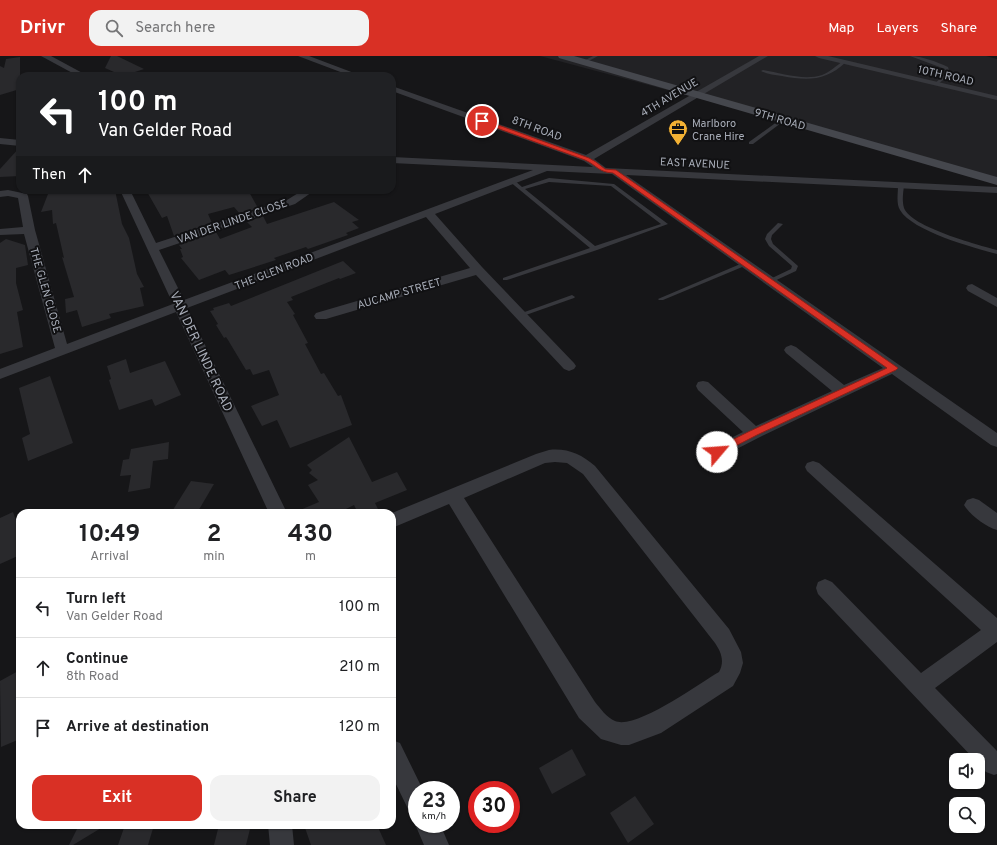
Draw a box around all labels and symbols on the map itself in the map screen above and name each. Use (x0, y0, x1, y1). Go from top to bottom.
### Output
street label: 10TH ROAD (916, 63, 975, 89)
street label: 4TH AVENUE (638, 75, 701, 121)
pin (465, 104, 499, 138)
street label: 9TH ROAD (753, 106, 807, 134)
street label: 8TH ROAD (510, 113, 564, 145)
place label: Marlboro Crane Hire (692, 117, 744, 144)
office icon: Marlboro Crane Hire (667, 118, 689, 146)
street label: EAST AVENUE (659, 155, 730, 173)
street label: VAN DER LINDE CLOSE (175, 197, 289, 247)
street label: THE GLEN CLOSE (26, 246, 64, 335)
street label: THE GLEN ROAD (233, 250, 316, 293)
street label: AUCAMP STREET (356, 275, 443, 313)
street label: VAN DER LINDE ROAD (165, 289, 235, 415)
position arrow (696, 431, 738, 473)
speed limit sign: 30 (468, 781, 520, 833)

